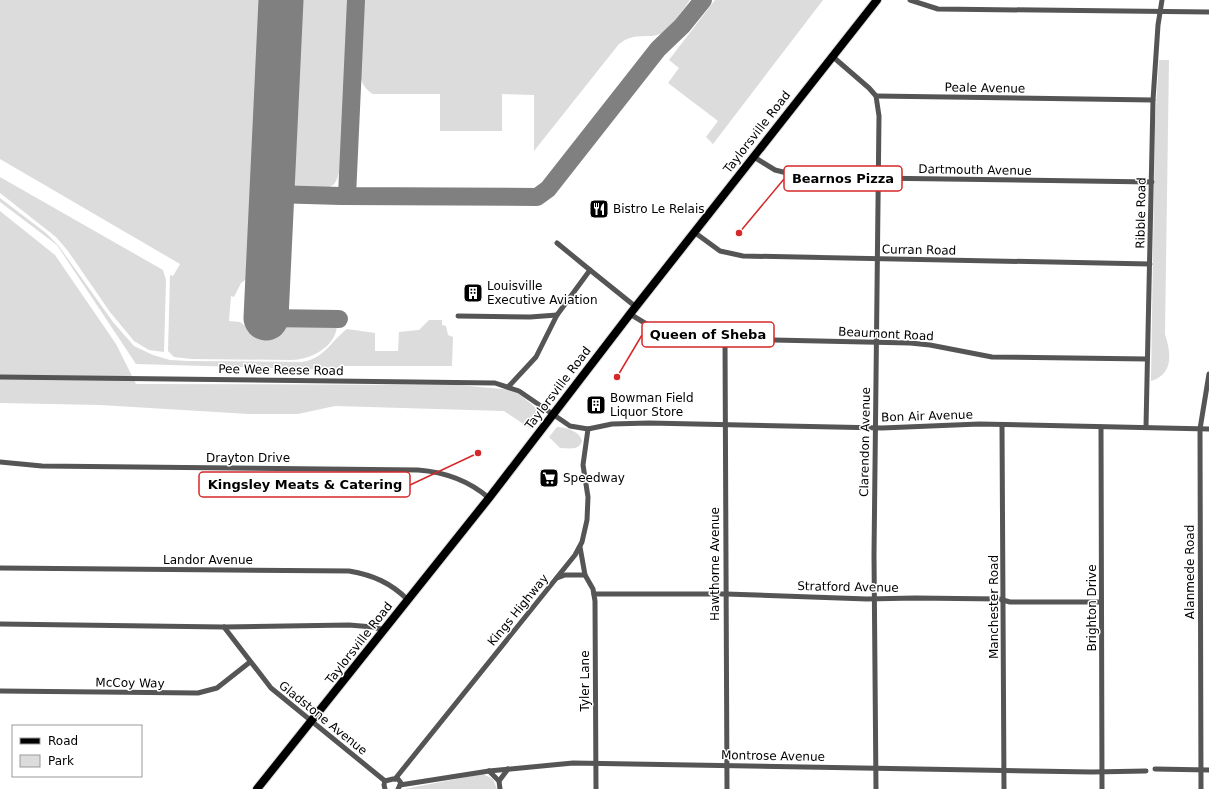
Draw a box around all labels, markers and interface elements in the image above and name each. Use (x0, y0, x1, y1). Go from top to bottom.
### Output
street label: Peale Avenue (945, 80, 1025, 96)
street label: Taylorsville Road (720, 88, 793, 177)
street label: Dartmouth Avenue (918, 162, 1032, 178)
callout: Bearnos Pizza (784, 166, 902, 191)
text: Bearnos Pizza (792, 171, 894, 186)
street label: Ribble Road (1133, 177, 1149, 249)
restaurant icon: Bistro Le Relais (588, 198, 610, 220)
place label: Bistro Le Relais (613, 202, 704, 216)
street label: Curran Road (882, 242, 956, 258)
place label: Louisville Executive Aviation (487, 279, 598, 307)
building icon: Louisville Executive Aviation (462, 282, 484, 304)
callout: Queen of Sheba (642, 322, 774, 347)
street label: Beaumont Road (838, 325, 934, 343)
text: Queen of Sheba (650, 327, 766, 342)
street label: Taylorsville Road (522, 344, 594, 433)
street label: Pee Wee Reese Road (218, 362, 344, 378)
street label: Clarendon Avenue (857, 387, 873, 497)
place label: Bowman Field Liquor Store (610, 391, 694, 419)
building icon: Bowman Field Liquor Store (585, 394, 607, 416)
street label: Bon Air Avenue (881, 407, 973, 425)
street label: Drayton Drive (206, 451, 290, 465)
supermarket icon: Speedway (538, 467, 560, 489)
place label: Speedway (563, 471, 625, 485)
callout: Kingsley Meats & Catering (199, 472, 410, 497)
text: Kingsley Meats & Catering (208, 477, 402, 492)
street label: Hawthorne Avenue (708, 507, 722, 621)
street label: Alanmede Road (1183, 525, 1197, 619)
street label: Landor Avenue (163, 553, 253, 567)
street label: Manchester Road (987, 555, 1001, 659)
street label: Brighton Drive (1085, 564, 1099, 652)
street label: Kings Highway (485, 571, 551, 649)
street label: Stratford Avenue (797, 579, 899, 595)
street label: Taylorsville Road (322, 599, 395, 688)
street label: Tyler Lane (578, 650, 592, 713)
street label: McCoy Way (95, 675, 165, 691)
street label: Gladstone Avenue (276, 678, 370, 758)
legend (12, 725, 142, 777)
text: Road (48, 734, 78, 748)
street label: Montrose Avenue (721, 748, 825, 764)
text: Park (48, 754, 74, 768)

